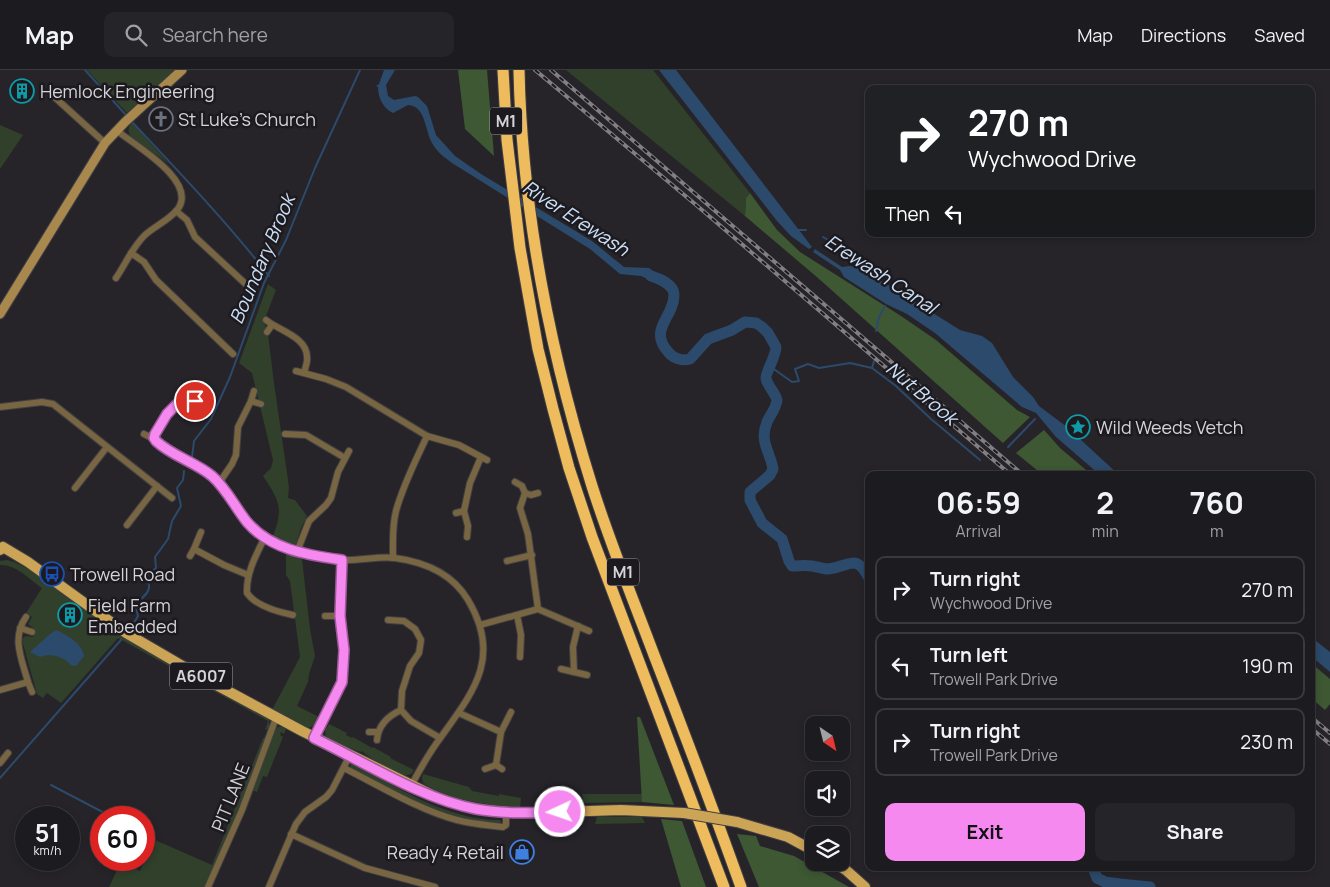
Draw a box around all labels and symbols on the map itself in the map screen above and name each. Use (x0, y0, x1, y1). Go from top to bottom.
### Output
building icon: Hemlock Engineering (9, 78, 35, 104)
place label: Hemlock Engineering (40, 79, 215, 103)
church icon: St Luke's Church (148, 106, 174, 132)
place label: St Luke's Church (178, 107, 316, 131)
road number: M1 (490, 107, 522, 134)
water label: River Erewash (518, 174, 635, 262)
water label: Boundary Brook (223, 188, 302, 328)
water label: Erewash Canal (820, 228, 944, 321)
water label: Nut Brook (881, 355, 965, 432)
pin (174, 380, 216, 422)
place icon: Wild Weeds Vetch (1065, 414, 1091, 440)
place label: Wild Weeds Vetch (1096, 415, 1243, 439)
road number: M1 (607, 558, 639, 586)
bus stop icon: Trowell Road (39, 561, 65, 587)
place label: Trowell Road (70, 562, 175, 586)
place label: Field Farm Embedded (88, 593, 177, 638)
building icon: Field Farm Embedded (57, 602, 83, 628)
road number: A6007 (170, 662, 232, 690)
north arrow (805, 716, 850, 761)
street label: PIT LANE (205, 759, 255, 835)
position arrow (533, 785, 585, 837)
speed limit sign: 60 (90, 806, 155, 871)
shop icon: Ready 4 Retail (509, 839, 535, 865)
place label: Ready 4 Retail (387, 840, 504, 864)

